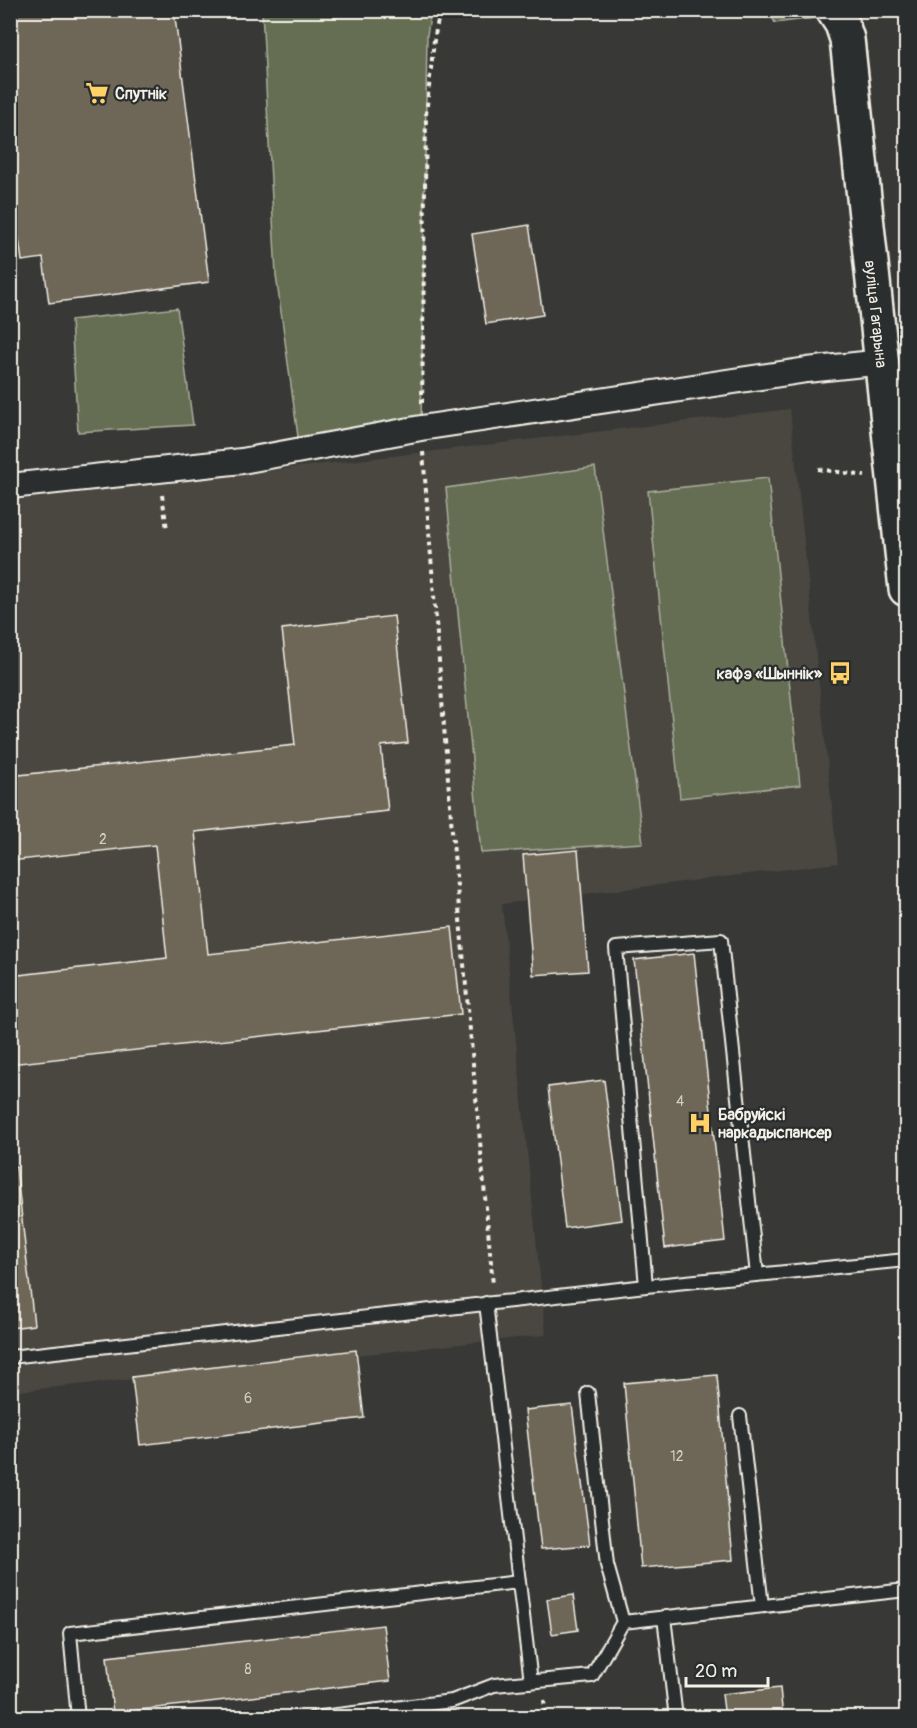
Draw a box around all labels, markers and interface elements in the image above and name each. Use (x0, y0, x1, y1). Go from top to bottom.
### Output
supermarket icon: Спутнік (84, 80, 110, 106)
place label: Спутнік (115, 84, 167, 104)
street label: вуліца Гагарына (860, 259, 891, 369)
bus stop icon: кафэ «Шыннік» (827, 660, 853, 686)
place label: кафэ «Шыннік» (716, 664, 823, 684)
house number: 2 (99, 831, 107, 848)
house number: 4 (676, 1093, 684, 1110)
place label: Бабруйскі наркадыспансер (718, 1105, 832, 1143)
hospital icon: Бабруйскі наркадыспансер (687, 1110, 713, 1136)
house number: 6 (244, 1390, 252, 1407)
house number: 12 (670, 1448, 684, 1465)
scale bar (686, 1650, 768, 1688)
text: 20 m (695, 1660, 737, 1683)
house number: 8 (244, 1661, 252, 1678)

